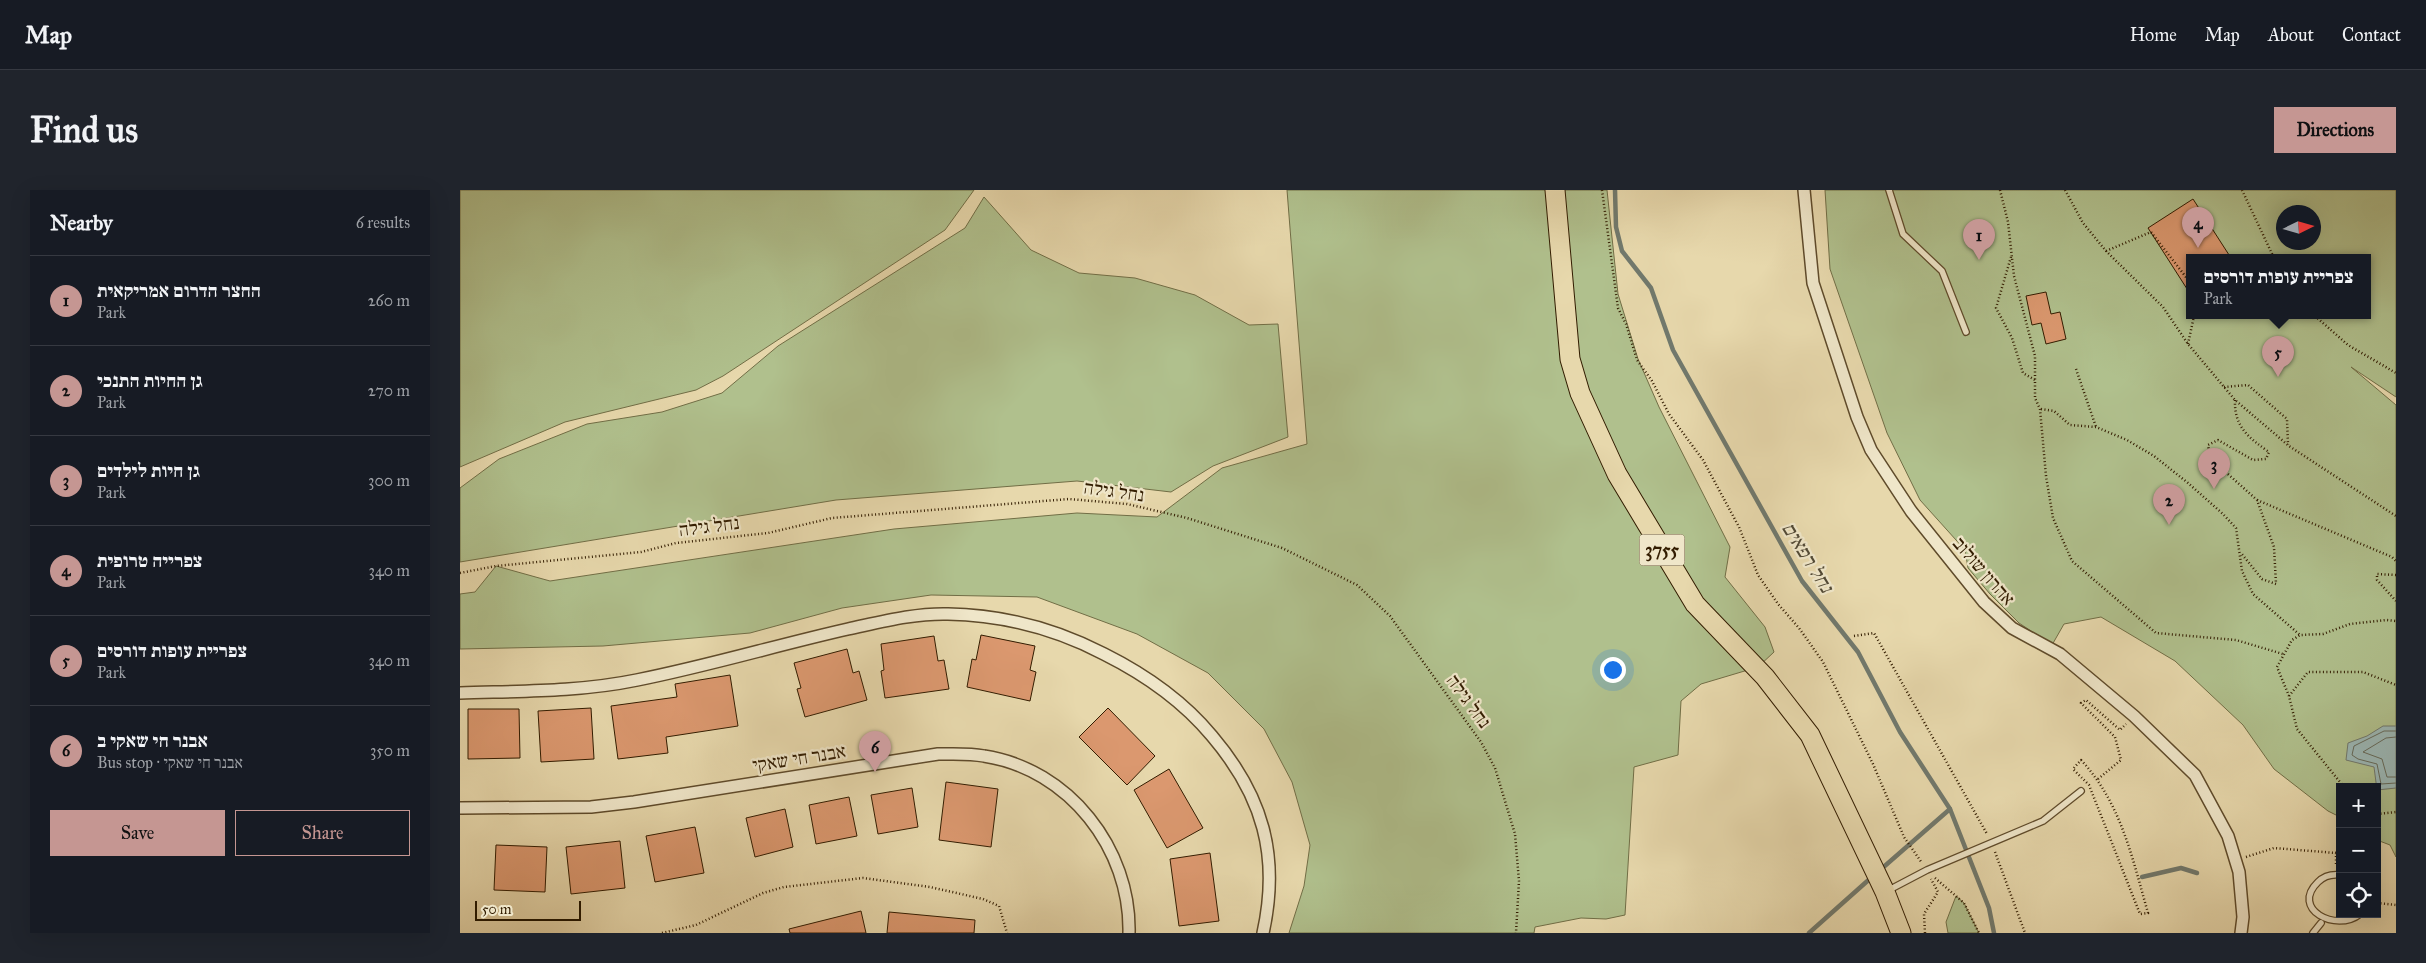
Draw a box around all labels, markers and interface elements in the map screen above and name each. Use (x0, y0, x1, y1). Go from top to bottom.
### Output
text: Map (25, 20, 72, 50)
text: Home (2130, 24, 2177, 46)
text: Map (2205, 24, 2240, 46)
text: About (2268, 24, 2314, 46)
text: Contact (2342, 24, 2401, 46)
button: Directions (2274, 107, 2396, 153)
text: Find us (30, 109, 138, 152)
north arrow (2276, 205, 2321, 250)
pin: 4 (2182, 207, 2214, 248)
text: Nearby (50, 210, 113, 236)
text: 6 results (356, 213, 410, 232)
pin: 1 (1963, 219, 1995, 260)
popup (2186, 254, 2371, 319)
text: צפריית עופות דורסים (2204, 265, 2353, 288)
text: החצר הדרום אמריקאית (97, 279, 261, 302)
text: Park (2204, 289, 2232, 308)
text: 1 (63, 291, 69, 310)
text: 260 m (368, 291, 410, 310)
text: Park (97, 303, 126, 322)
pin: 5 (2262, 336, 2294, 377)
text: גן החיות התנכי (97, 369, 203, 392)
text: 2 (62, 381, 70, 400)
text: 270 m (368, 381, 410, 400)
text: Park (97, 393, 126, 412)
pin: 3 (2198, 448, 2230, 489)
text: גן חיות לילדים (97, 459, 200, 482)
text: 3 (63, 471, 69, 490)
text: 300 m (368, 471, 410, 490)
street label: נחל גילה (1082, 475, 1146, 507)
text: Park (97, 483, 126, 502)
pin: 2 (2153, 484, 2185, 525)
street label: נחל גילה (677, 511, 741, 541)
water label: נחל רפאים (1777, 518, 1840, 598)
street label: אהרון שולוב (1948, 532, 2020, 610)
road number: 3755 (1640, 534, 1684, 566)
text: צפרייה טרופית (97, 549, 202, 572)
text: 4 (62, 561, 70, 580)
text: 340 m (368, 561, 410, 580)
text: Park (97, 573, 126, 592)
text: צפריית עופות דורסים (97, 639, 247, 662)
text: 5 (62, 651, 70, 670)
text: 340 m (368, 651, 410, 670)
your location (1600, 657, 1626, 683)
text: Park (97, 663, 126, 682)
street label: נחל גילה (1442, 670, 1496, 732)
text: אבנר חי שאקי ב (97, 729, 208, 752)
pin: 6 (859, 731, 891, 772)
street label: אבנר חי שאקי (751, 739, 847, 777)
text: 6 (62, 741, 70, 760)
text: 350 m (370, 741, 410, 760)
text: Bus stop · אבנר חי שאקי (97, 753, 243, 772)
map controls (2336, 783, 2381, 918)
button: + (2336, 783, 2381, 828)
button: Save (50, 810, 225, 856)
button: Share (235, 810, 410, 856)
button: − (2336, 828, 2381, 873)
button: locate (2336, 873, 2381, 918)
scale bar (475, 898, 581, 921)
text: 50 m (482, 901, 511, 918)

